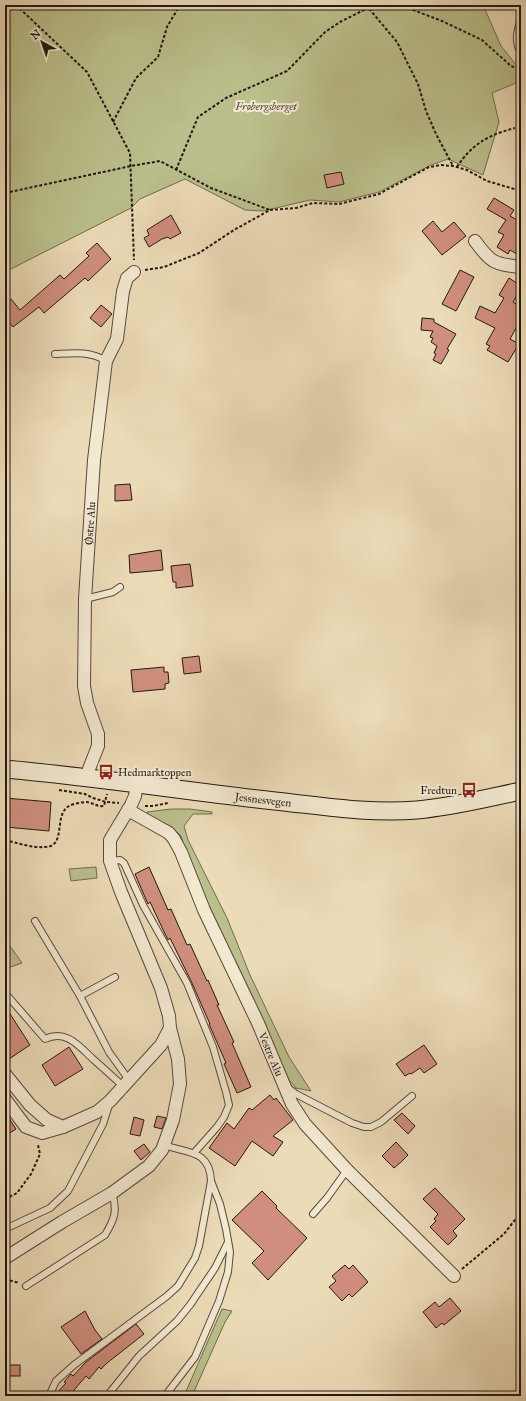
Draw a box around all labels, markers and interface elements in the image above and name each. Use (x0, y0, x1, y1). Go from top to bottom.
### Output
north arrow (22, 22, 62, 62)
text: N (28, 26, 44, 43)
park label: Frøbergsberget (234, 100, 297, 113)
street label: Østre Alu (82, 501, 98, 545)
bus stop icon: Hedmarktoppen (97, 763, 115, 781)
place label: Hedmarktoppen (118, 766, 192, 779)
bus stop icon: Fredtun (460, 781, 478, 799)
place label: Fredtun (420, 784, 457, 797)
street label: Jessnesvegen (233, 790, 292, 809)
street label: Vestre Alu (256, 1029, 286, 1078)

